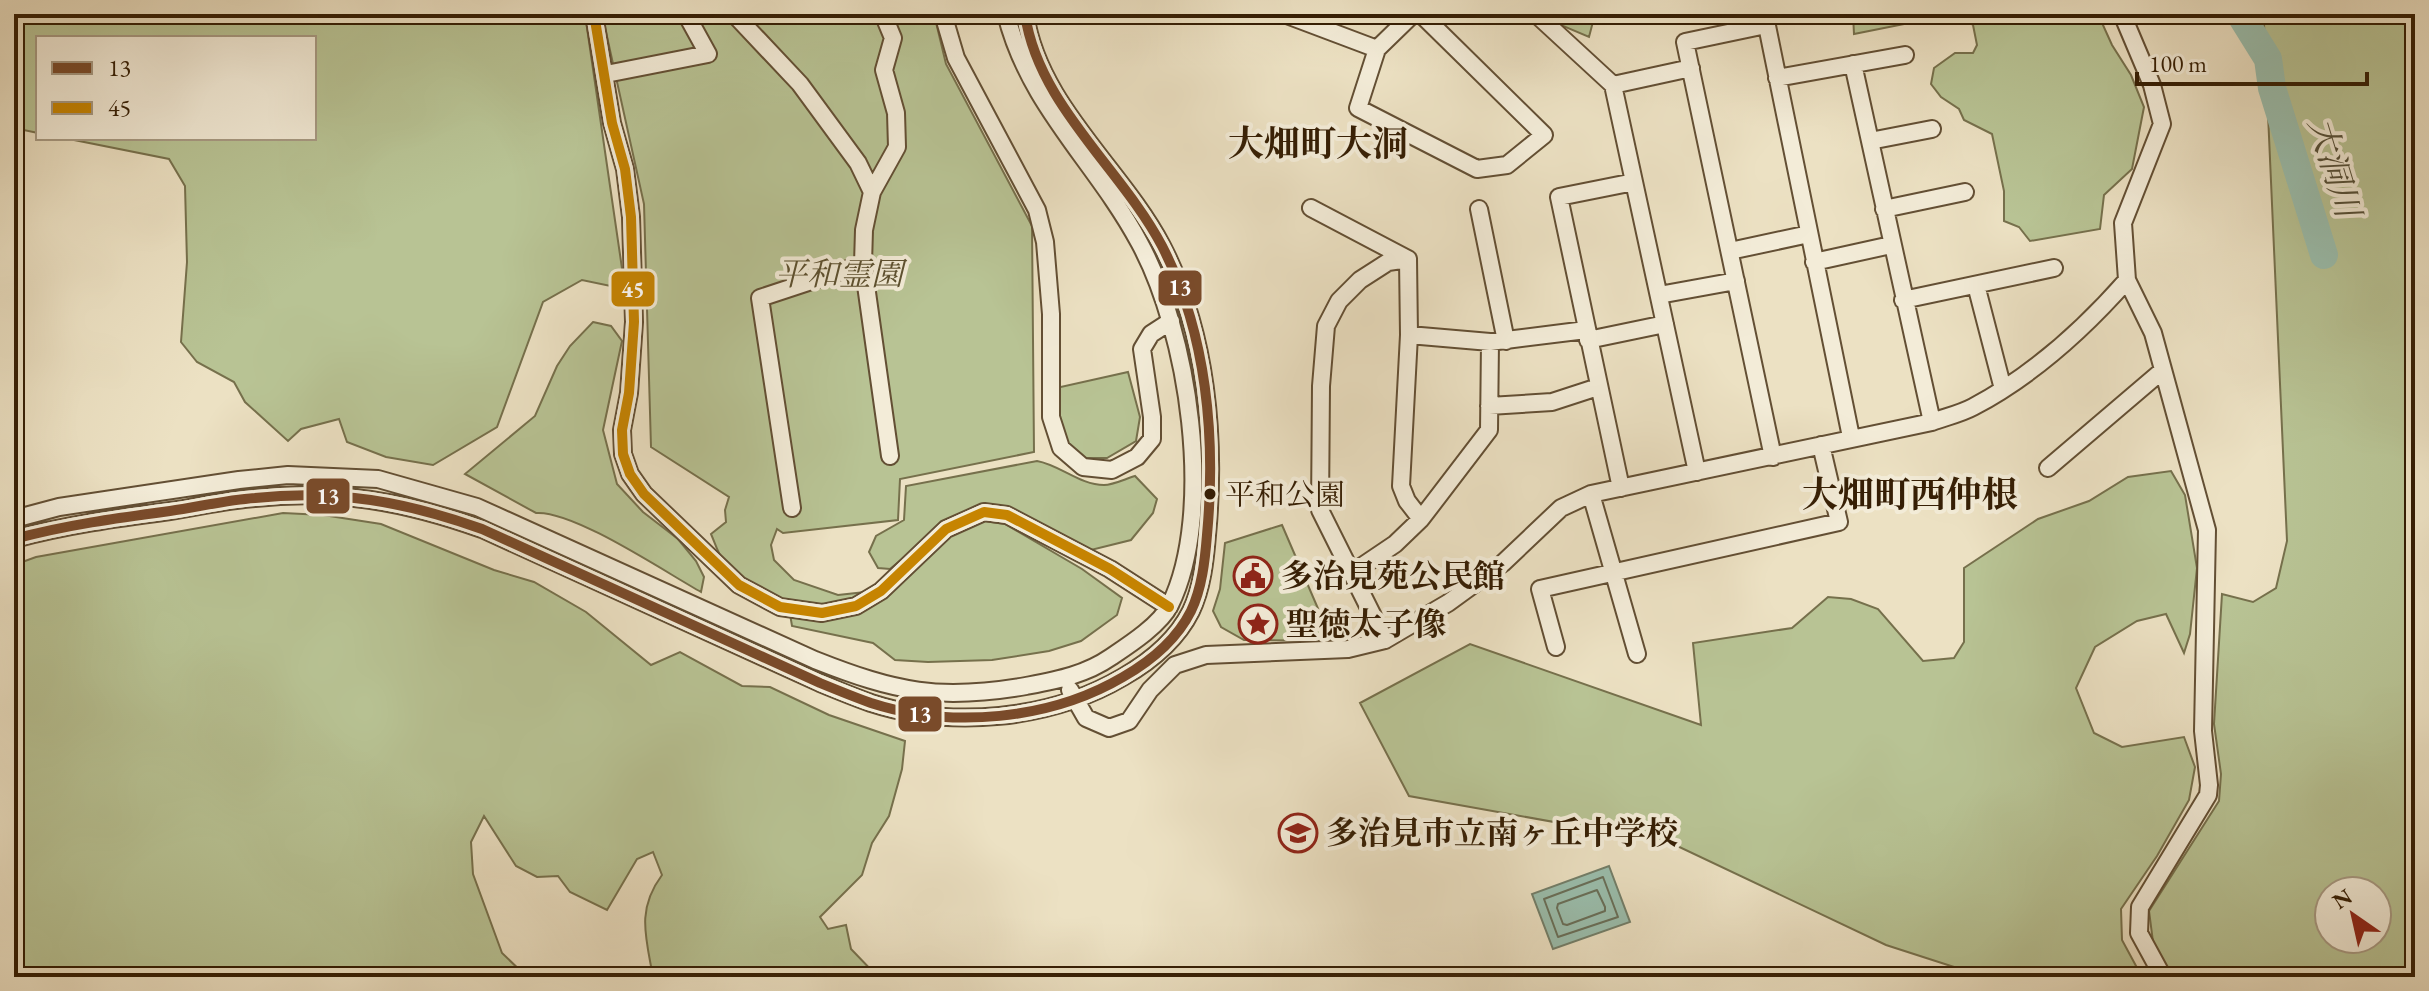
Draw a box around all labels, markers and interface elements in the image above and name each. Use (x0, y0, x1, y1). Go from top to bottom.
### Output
legend (36, 36, 316, 140)
scale bar (2137, 36, 2367, 86)
text: 100 m (2149, 48, 2207, 79)
text: 13 (108, 52, 131, 83)
text: 45 (108, 92, 131, 123)
water label: 大洞川 (2299, 112, 2372, 226)
district label: 大畑町大洞 (1228, 120, 1408, 167)
park label: 平和霊園 (775, 253, 908, 295)
line badge: 13 (1157, 269, 1203, 307)
line badge: 45 (610, 270, 656, 308)
text: 13 (1168, 273, 1192, 302)
text: 45 (621, 275, 645, 304)
district label: 大畑町西仲根 (1802, 471, 2018, 518)
place label: 平和公園 (1225, 475, 1345, 514)
line badge: 13 (305, 477, 351, 515)
text: 13 (316, 482, 340, 511)
marker: 平和公園 (1202, 486, 1218, 502)
public building icon: 多治見苑公民館 (1232, 555, 1274, 597)
place label: 多治見苑公民館 (1281, 555, 1505, 597)
place icon: 聖徳太子像 (1237, 603, 1279, 645)
place label: 聖徳太子像 (1286, 603, 1446, 645)
line badge: 13 (897, 695, 943, 733)
text: 13 (908, 700, 932, 729)
school or university icon: 多治見市立南ヶ丘中学校 (1277, 812, 1319, 854)
place label: 多治見市立南ヶ丘中学校 (1326, 812, 1678, 854)
north arrow (2313, 875, 2393, 955)
text: N (2327, 882, 2358, 916)

